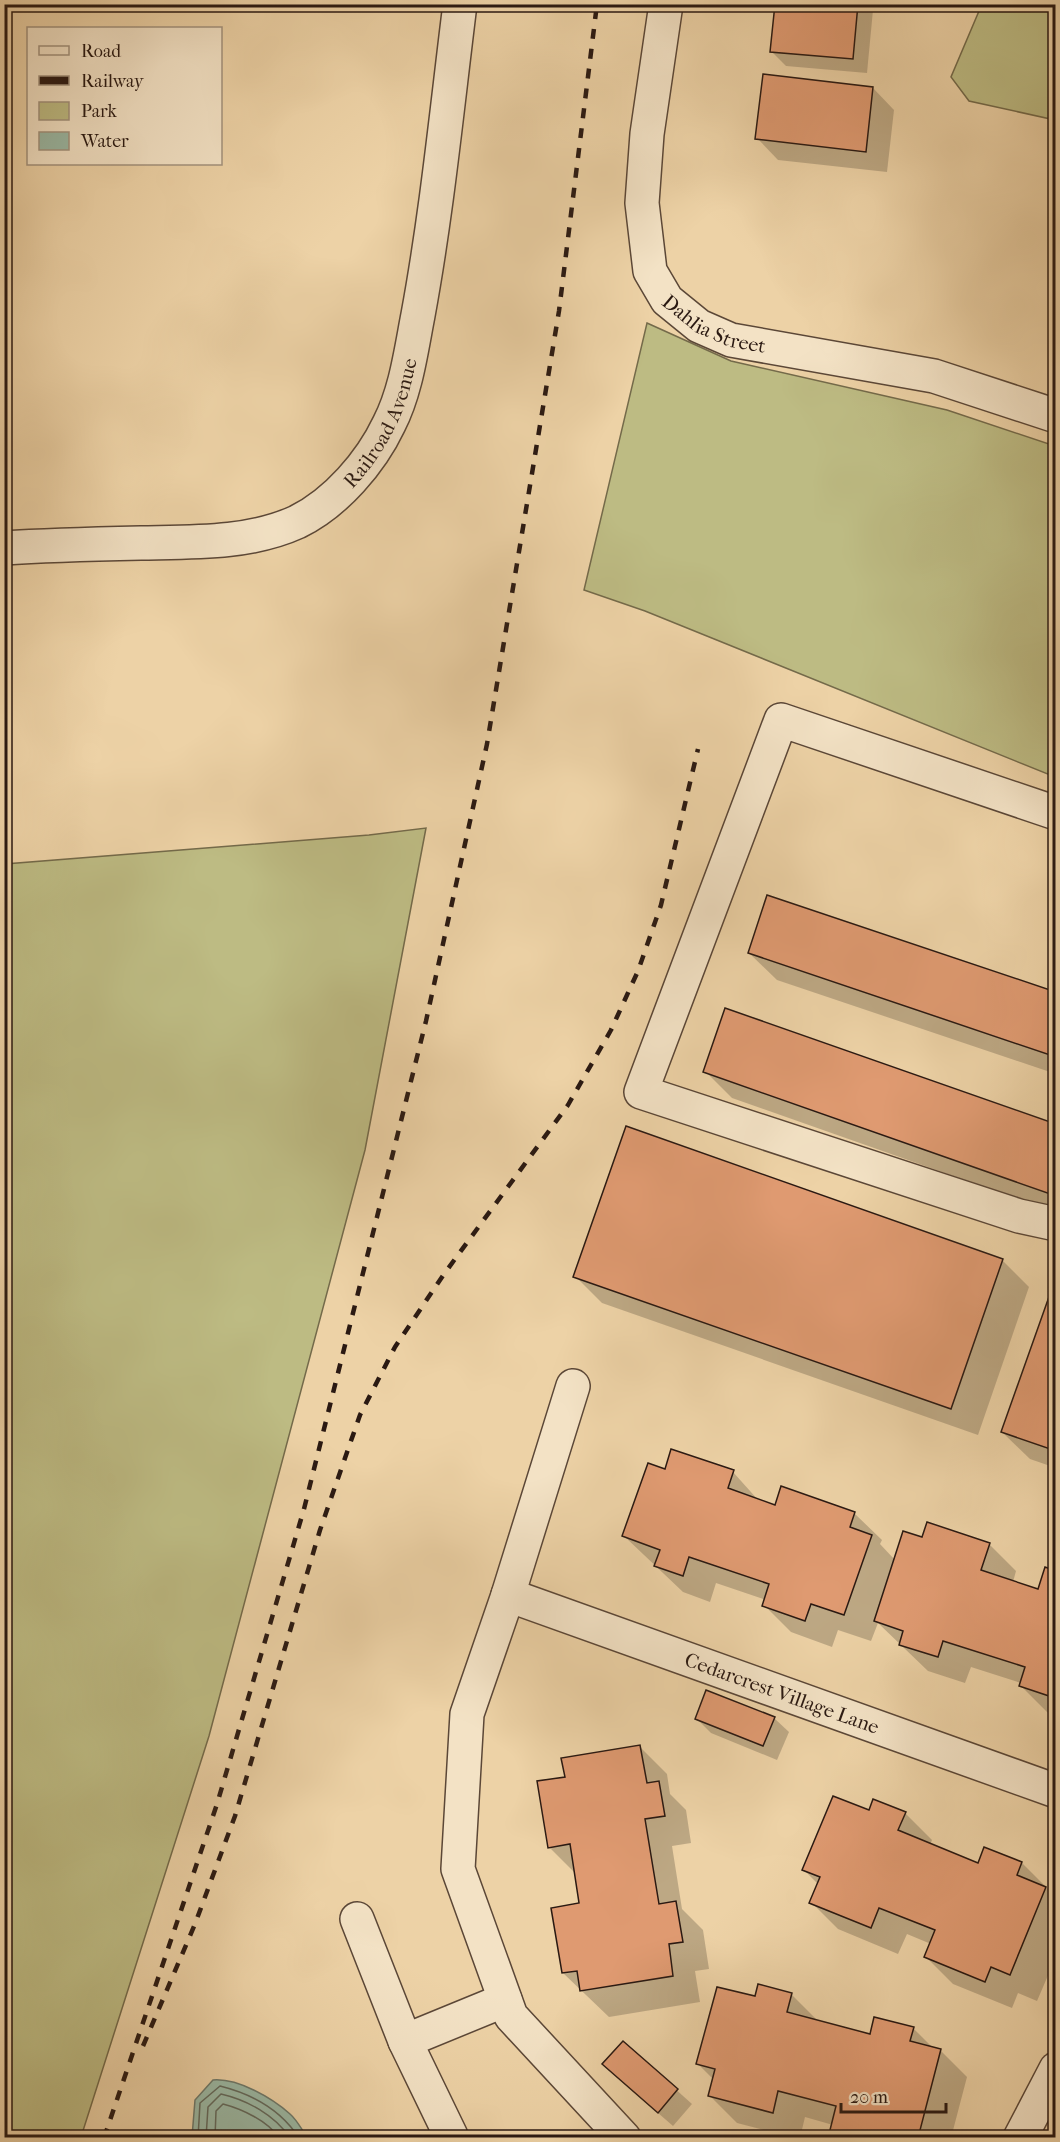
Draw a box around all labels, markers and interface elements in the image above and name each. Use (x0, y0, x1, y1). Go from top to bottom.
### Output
legend (27, 27, 222, 165)
text: Road (81, 41, 121, 62)
text: Railway (81, 71, 145, 92)
text: Park (81, 101, 118, 122)
text: Water (80, 131, 129, 152)
street label: Dahlia Street (658, 290, 767, 357)
street label: Railroad Avenue (338, 356, 421, 492)
street label: Cedarcrest Village Lane (682, 1648, 882, 1738)
scale bar (841, 2076, 946, 2114)
text: 20 m (850, 2087, 888, 2108)

